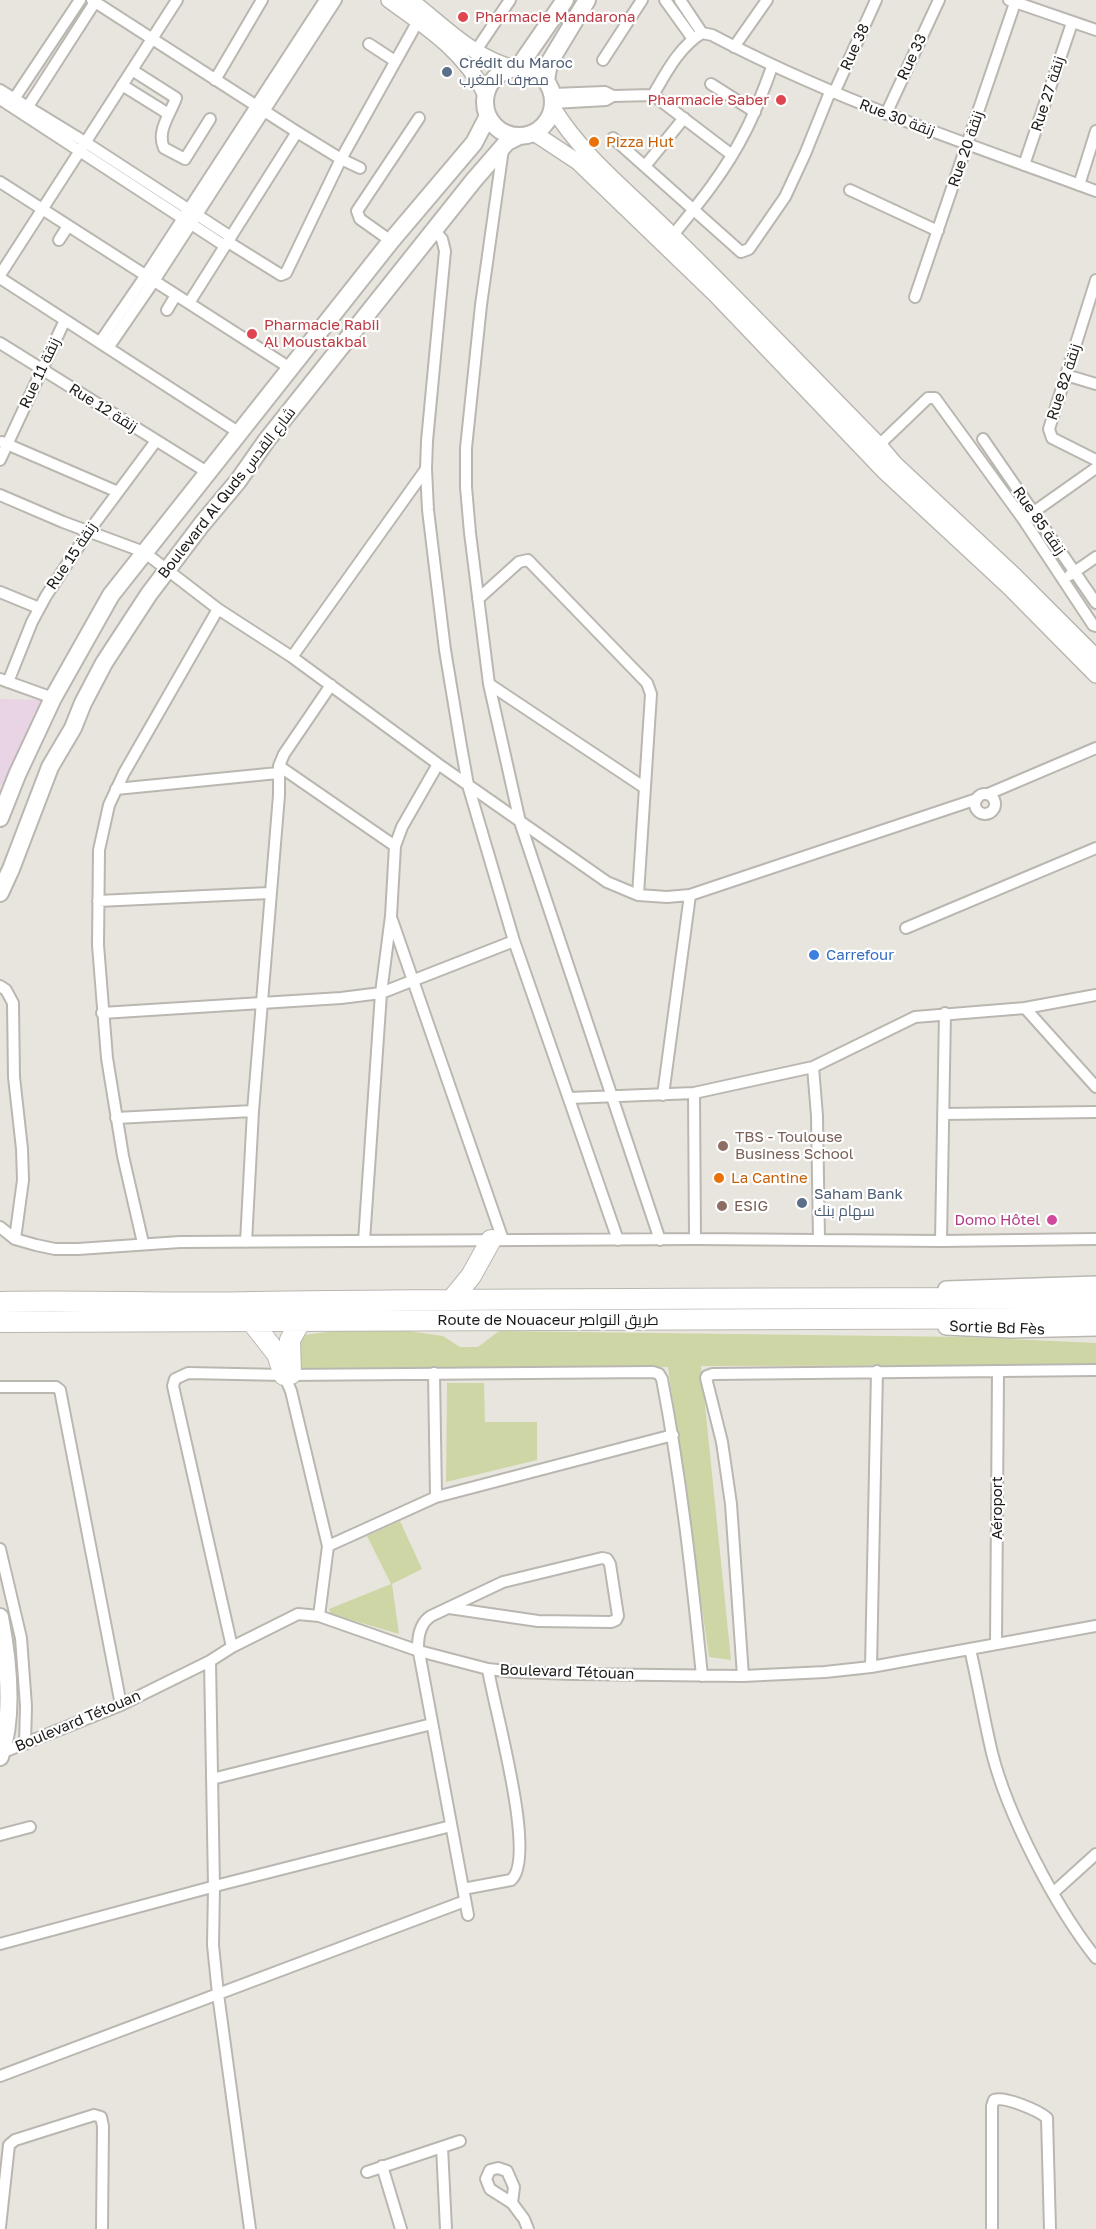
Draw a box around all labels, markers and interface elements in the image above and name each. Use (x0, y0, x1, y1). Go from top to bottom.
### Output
place label: Pharmacie Mandarona (475, 8, 635, 26)
marker: Pharmacie Mandarona (456, 10, 470, 24)
street label: Rue 38 (837, 21, 873, 73)
street label: Rue 33 (893, 31, 931, 83)
place label: Crédit du Maroc مصرف المغرب (459, 54, 573, 89)
street label: Rue 27 زنقة (1027, 54, 1069, 134)
marker: Crédit du Maroc مصرف المغرب (440, 65, 454, 79)
place label: Pharmacie Saber (647, 91, 769, 109)
marker: Pharmacie Saber (774, 93, 788, 107)
street label: Rue 30 زنقة (857, 95, 937, 141)
street label: Rue 20 زنقة (945, 109, 987, 189)
place label: Pizza Hut (606, 133, 674, 151)
marker: Pizza Hut (587, 135, 601, 149)
place label: Pharmacie Rabii Al Moustakbal (264, 316, 380, 351)
marker: Pharmacie Rabii Al Moustakbal (245, 327, 259, 341)
street label: Rue 11 زنقة (16, 335, 64, 411)
street label: Rue 82 زنقة (1043, 342, 1085, 422)
street label: Rue 12 زنقة (65, 380, 141, 436)
street label: Boulevard Al Quds شارع القدس (155, 404, 299, 582)
street label: Rue 85 زنقة (1009, 483, 1069, 559)
street label: Rue 15 زنقة (43, 519, 101, 593)
place label: Carrefour (826, 946, 894, 964)
marker: Carrefour (807, 948, 821, 962)
place label: TBS - Toulouse Business School (735, 1128, 853, 1163)
marker: TBS - Toulouse Business School (716, 1139, 730, 1153)
place label: La Cantine (731, 1169, 808, 1187)
marker: La Cantine (712, 1171, 726, 1185)
place label: Saham Bank سهام بنك (814, 1185, 903, 1220)
marker: Saham Bank سهام بنك (795, 1196, 809, 1210)
place label: ESIG (734, 1197, 768, 1215)
marker: ESIG (715, 1199, 729, 1213)
place label: Domo Hôtel (955, 1211, 1040, 1229)
marker: Domo Hôtel (1045, 1213, 1059, 1227)
street label: Route de Nouaceur طريق النواصر (437, 1311, 659, 1329)
street label: Sortie Bd Fès (949, 1317, 1045, 1339)
street label: Aéroport (988, 1476, 1006, 1540)
street label: Boulevard Tétouan (499, 1661, 635, 1683)
street label: Boulevard Tétouan (12, 1686, 144, 1756)

